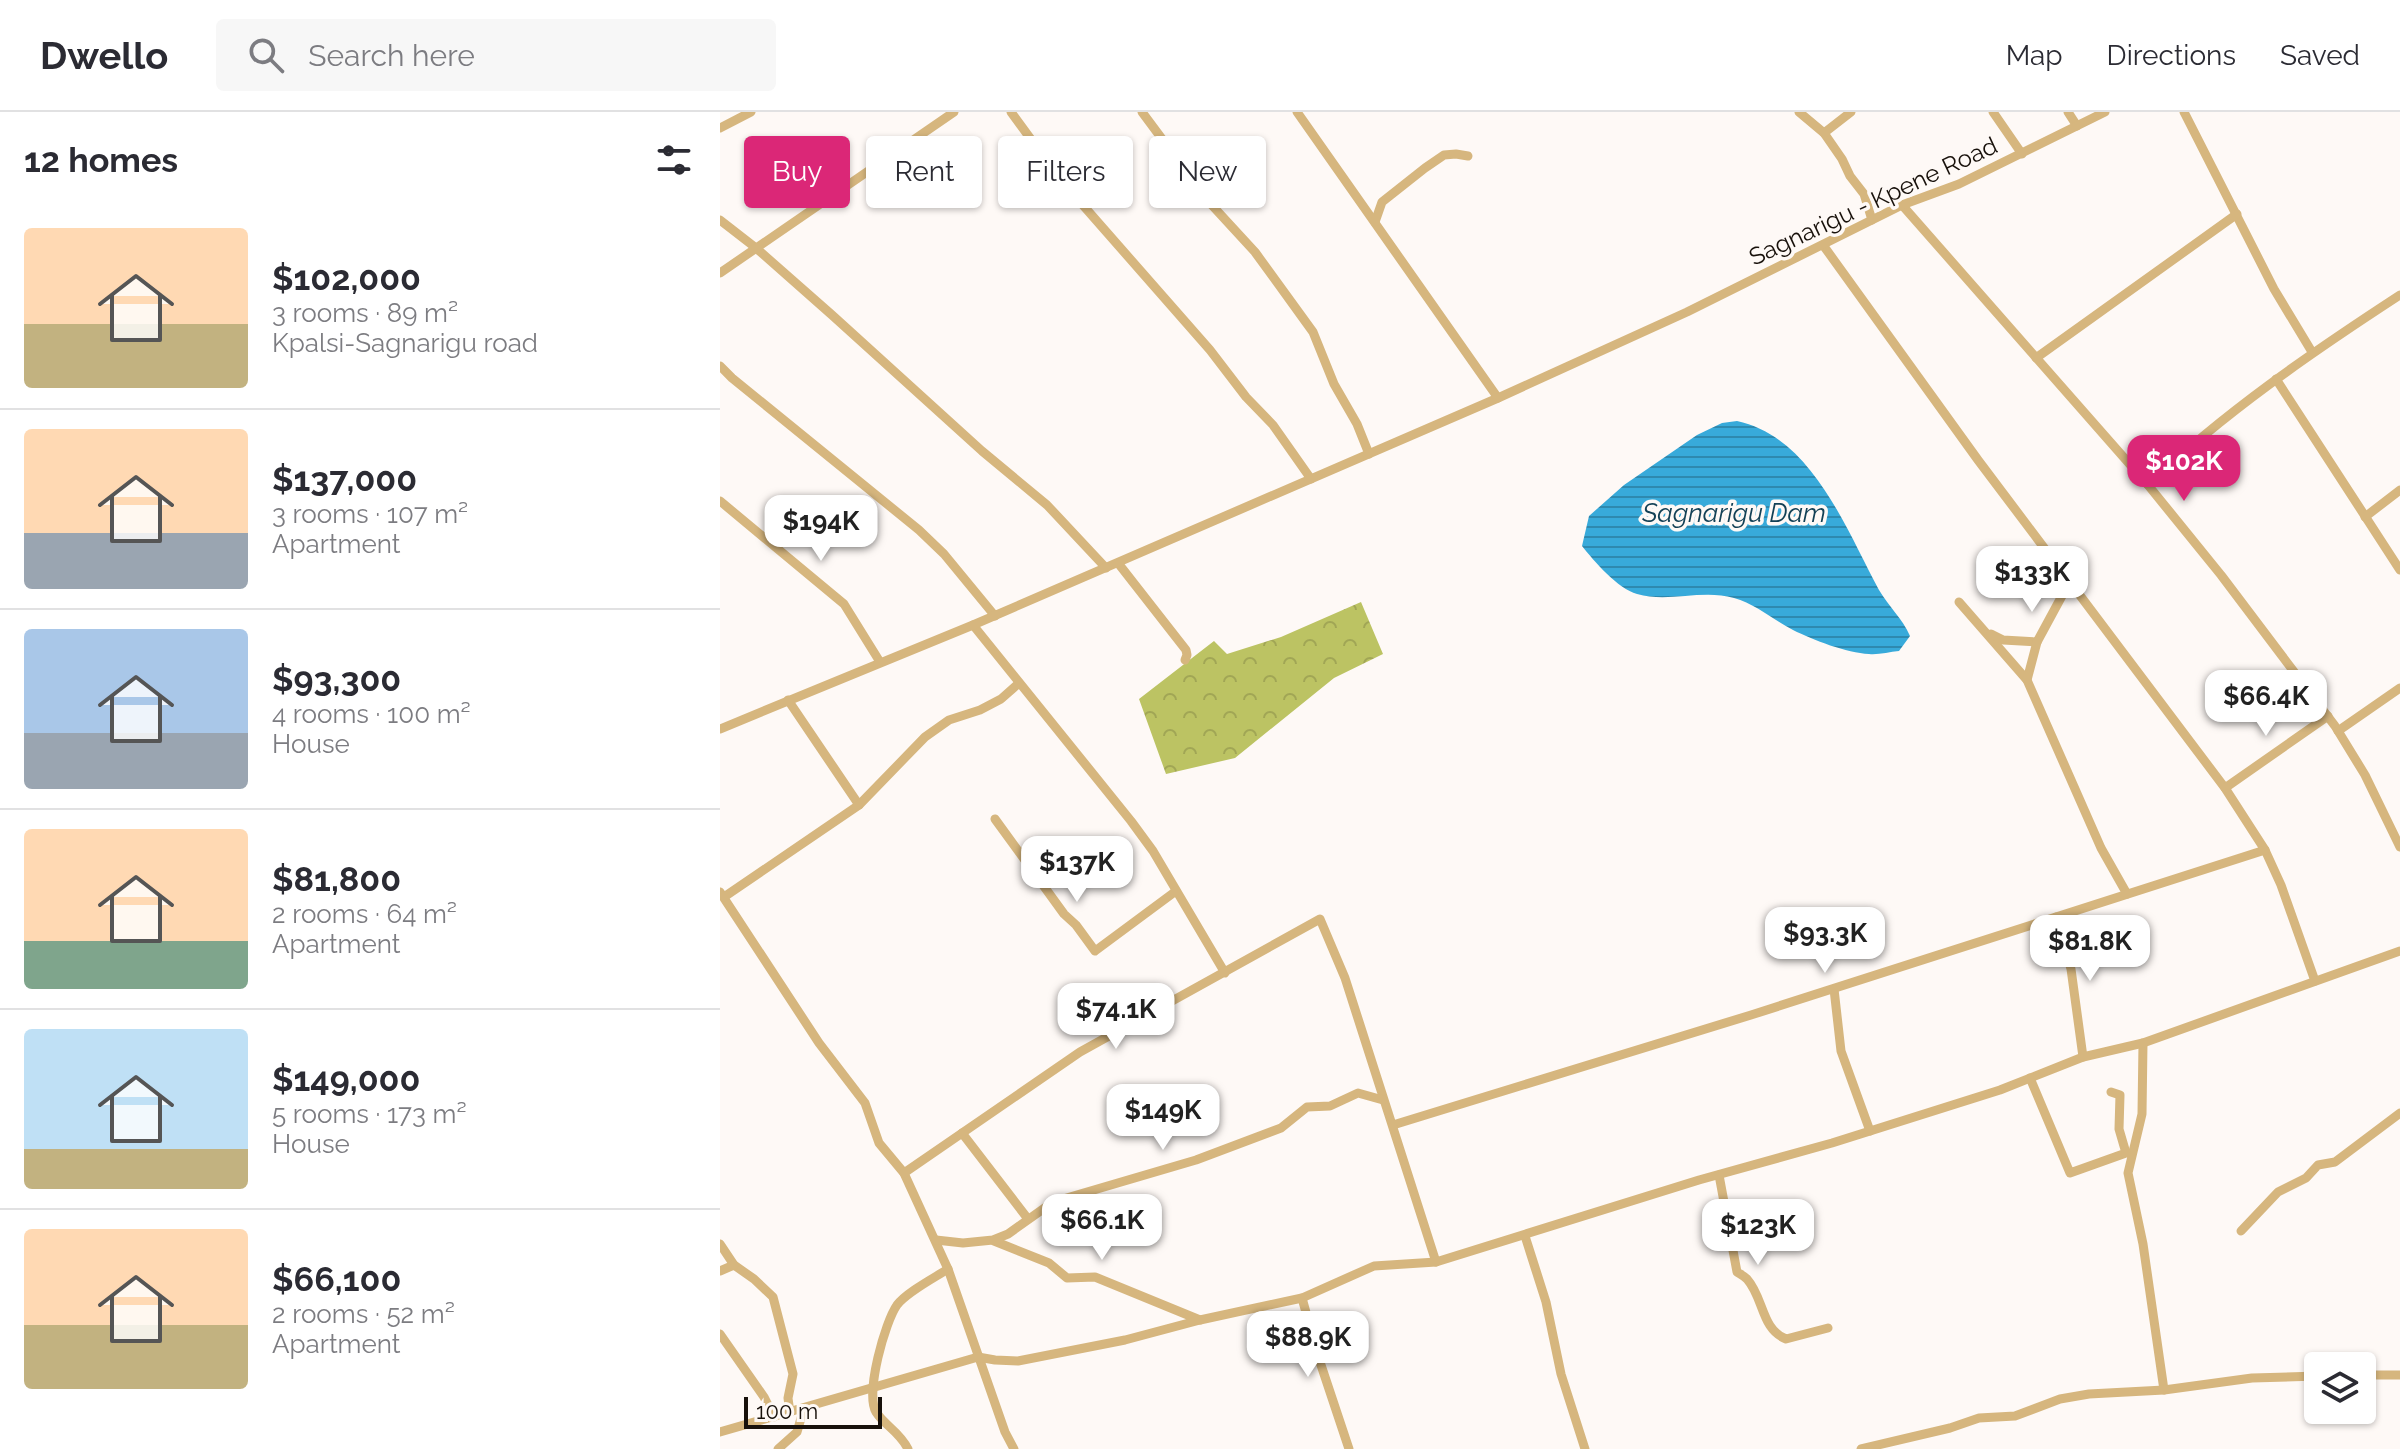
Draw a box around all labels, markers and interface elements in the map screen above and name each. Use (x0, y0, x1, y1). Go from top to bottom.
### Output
search box (216, 19, 776, 91)
text: Dwello (40, 33, 168, 78)
icon: search (244, 33, 288, 77)
text: Search here (308, 38, 475, 73)
text: Map (2006, 39, 2063, 72)
text: Directions (2107, 39, 2236, 72)
text: Saved (2280, 39, 2360, 72)
street label: Sagnarigu - Kpene Road (1744, 131, 2002, 271)
chip: Buy (744, 136, 850, 208)
chip: Rent (866, 136, 982, 208)
chip: Filters (998, 136, 1133, 208)
chip: New (1149, 136, 1266, 208)
icon: filters (652, 138, 696, 182)
text: 12 homes (24, 140, 178, 180)
text: $102,000 (272, 258, 421, 298)
icon: home (88, 260, 184, 356)
text: 3 rooms · 89 m² (272, 298, 458, 328)
text: Kpalsi-Sagnarigu road (272, 328, 538, 358)
pin: $102K (2128, 435, 2240, 503)
text: $102K (2145, 446, 2223, 476)
text: $137,000 (272, 459, 417, 499)
icon: home (88, 461, 184, 557)
pin: $194K (765, 495, 877, 563)
water label: Sagnarigu Dam (1641, 498, 1826, 528)
text: 3 rooms · 107 m² (272, 499, 468, 529)
text: $194K (783, 506, 859, 536)
text: Apartment (272, 529, 401, 559)
pin: $133K (1976, 546, 2088, 614)
text: $133K (1994, 557, 2070, 587)
text: $93,300 (272, 659, 401, 699)
icon: home (88, 661, 184, 757)
pin: $66.4K (2201, 670, 2331, 738)
text: $66.4K (2223, 681, 2309, 711)
text: 4 rooms · 100 m² (272, 699, 471, 729)
text: House (272, 729, 350, 759)
pin: $137K (1021, 836, 1133, 904)
text: $137K (1039, 847, 1115, 877)
text: $81,800 (272, 859, 401, 899)
icon: home (88, 861, 184, 957)
text: 2 rooms · 64 m² (272, 899, 457, 929)
pin: $93.3K (1760, 907, 1890, 975)
pin: $81.8K (2025, 915, 2155, 983)
text: $93.3K (1783, 918, 1867, 948)
text: $81.8K (2048, 926, 2132, 956)
text: Apartment (272, 929, 401, 959)
pin: $74.1K (1051, 983, 1181, 1051)
text: $74.1K (1076, 994, 1157, 1024)
text: $149,000 (272, 1059, 420, 1099)
icon: home (88, 1061, 184, 1157)
pin: $149K (1107, 1084, 1219, 1152)
text: $149K (1125, 1095, 1201, 1125)
text: 5 rooms · 173 m² (272, 1099, 466, 1129)
text: House (272, 1129, 350, 1159)
pin: $66.1K (1037, 1194, 1167, 1262)
pin: $123K (1702, 1199, 1814, 1267)
text: $66.1K (1060, 1205, 1144, 1235)
text: $123K (1720, 1210, 1796, 1240)
text: $66,100 (272, 1259, 401, 1299)
icon: home (88, 1261, 184, 1357)
text: 2 rooms · 52 m² (272, 1299, 455, 1329)
pin: $88.9K (1243, 1311, 1373, 1379)
text: $88.9K (1265, 1322, 1351, 1352)
text: Apartment (272, 1329, 401, 1359)
map controls (2304, 1352, 2376, 1424)
button: layers (2304, 1352, 2376, 1424)
scale bar (744, 1393, 882, 1429)
text: 100 m (756, 1398, 818, 1424)

